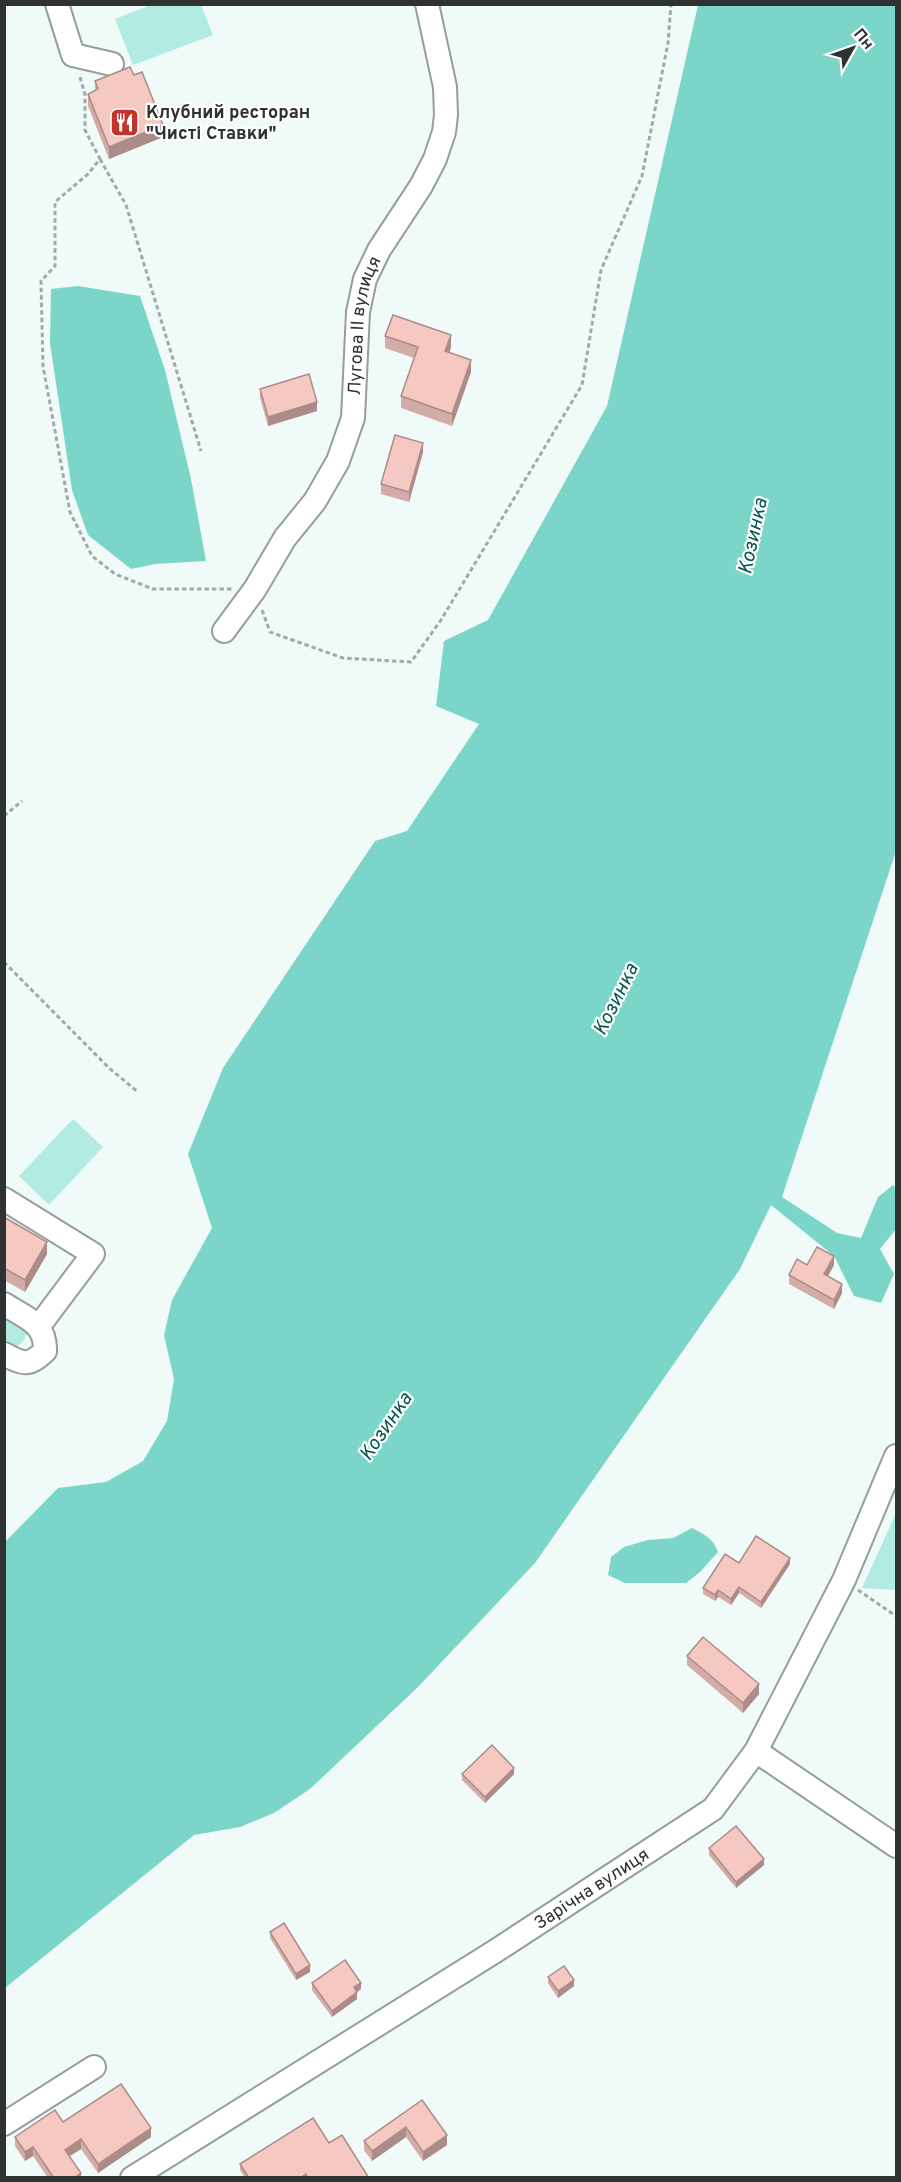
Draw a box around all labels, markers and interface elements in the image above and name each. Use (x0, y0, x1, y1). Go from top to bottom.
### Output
north arrow (823, 18, 883, 78)
text: Пн (848, 25, 878, 54)
place label: Клубний ресторан "Чисті Ставки" (146, 102, 310, 146)
restaurant icon: Клубний ресторан "Чисті Ставки" (109, 106, 141, 138)
street label: Лугова II вулиця (344, 253, 387, 396)
water label: Козинка (733, 495, 775, 577)
water label: Козинка (588, 959, 646, 1040)
water label: Козинка (354, 1387, 419, 1466)
street label: Зарічна вулиця (530, 1844, 654, 1936)

